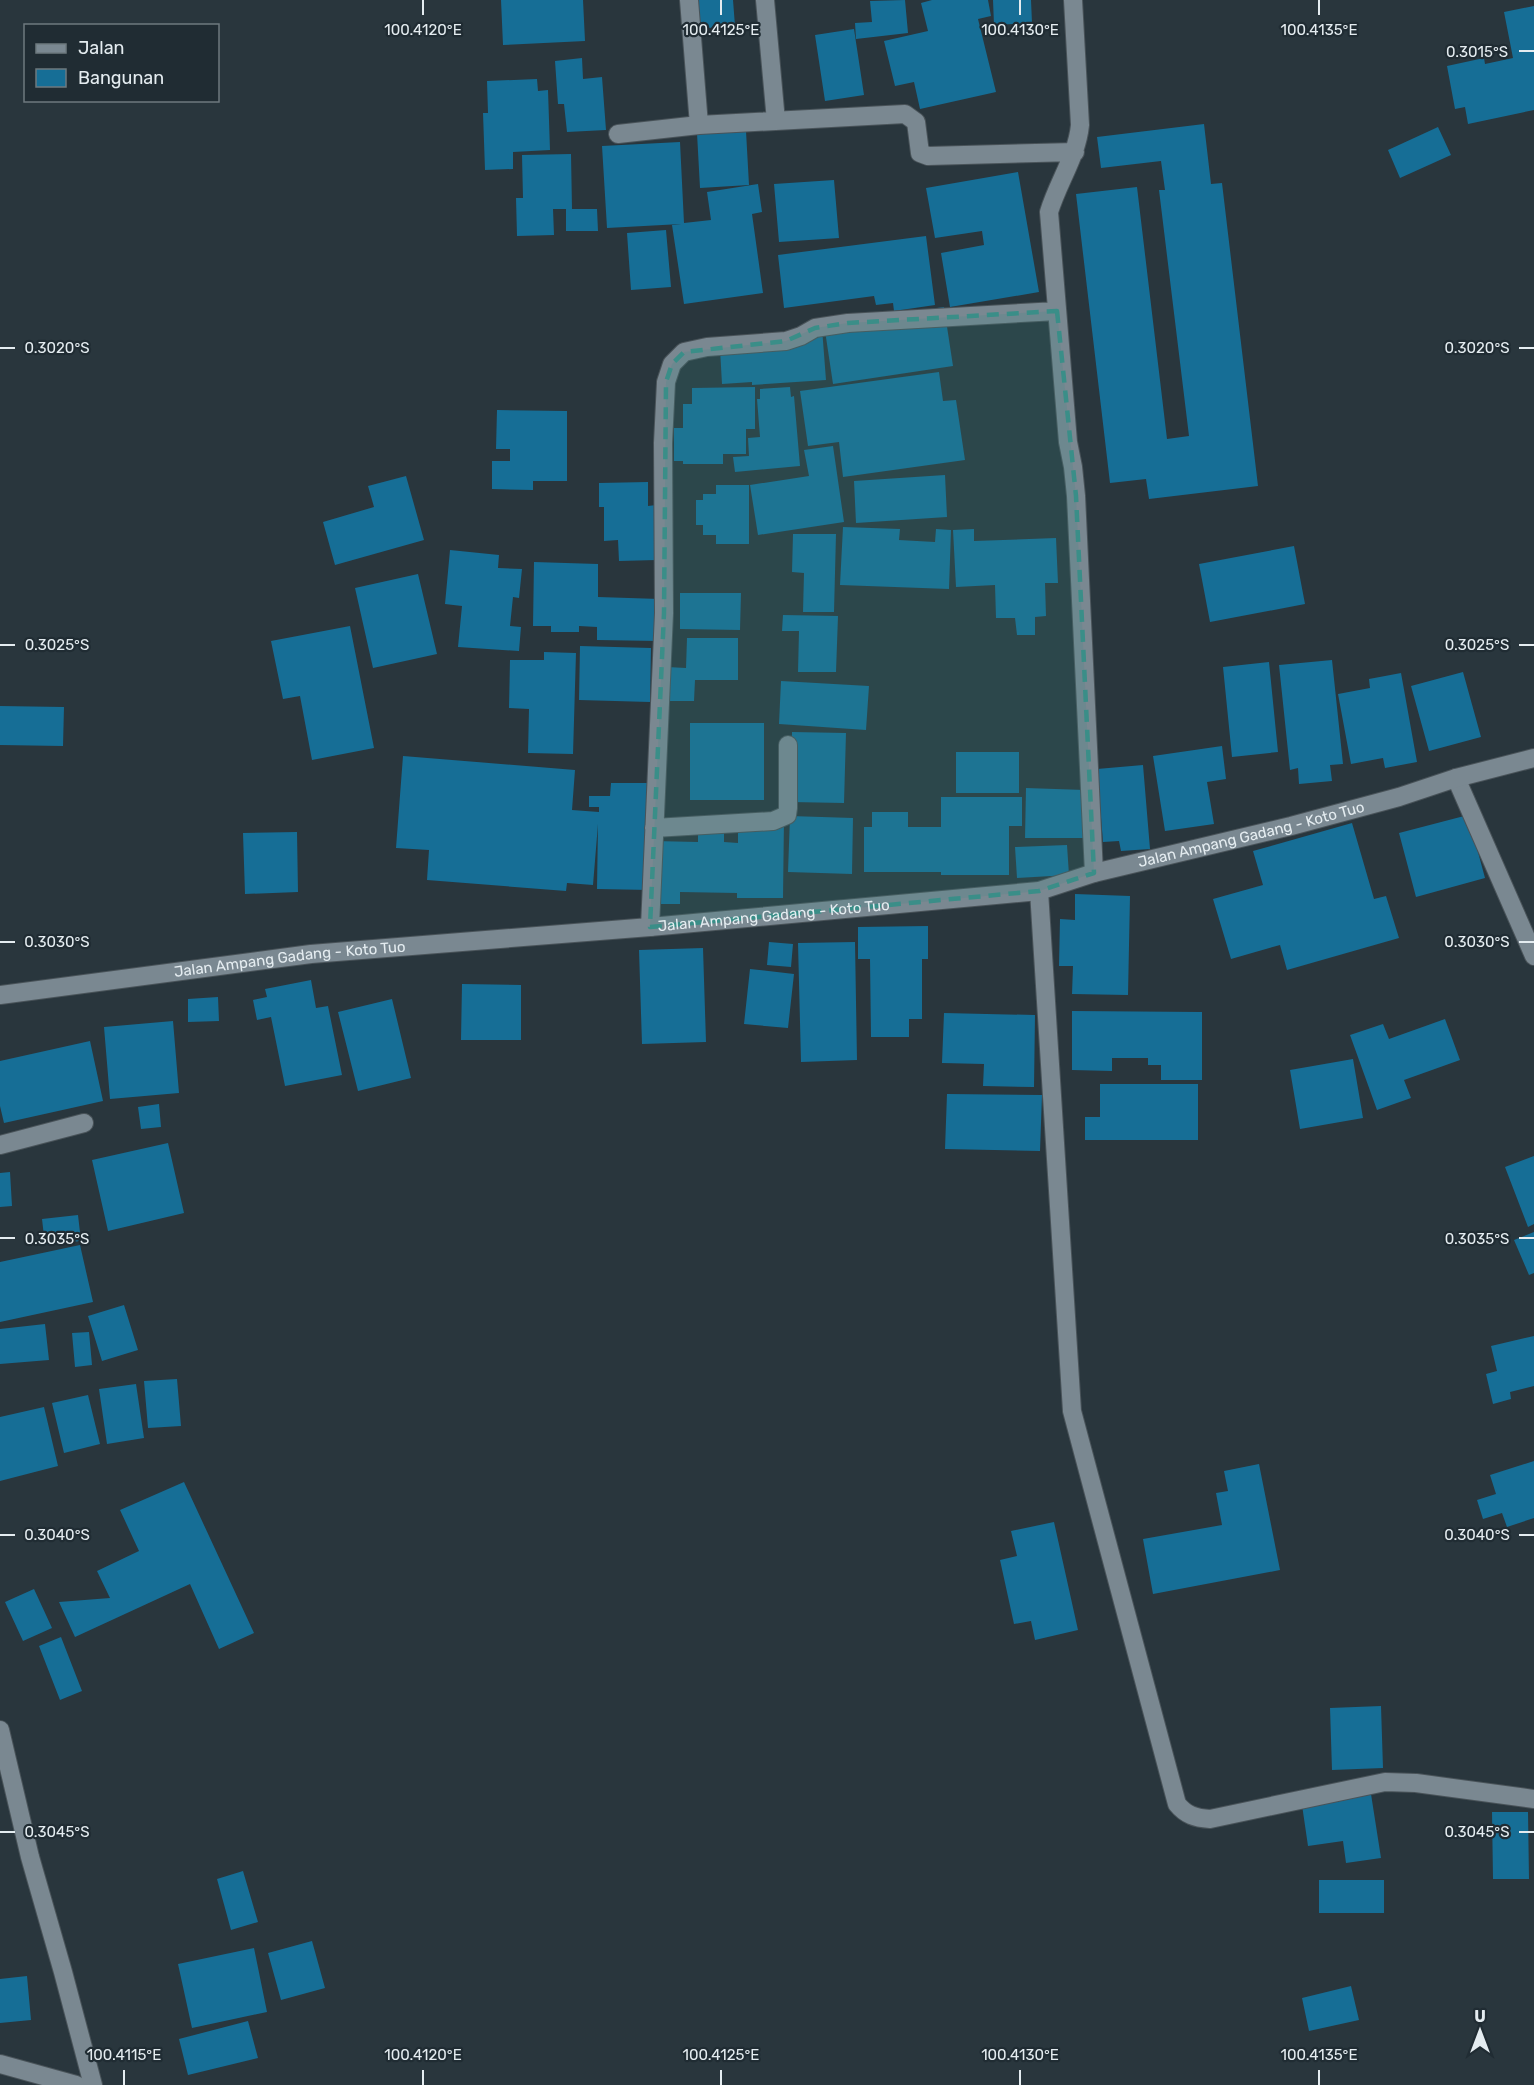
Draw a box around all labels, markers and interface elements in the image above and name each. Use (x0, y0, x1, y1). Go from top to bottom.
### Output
text: 100.4120°E (384, 21, 462, 39)
text: 100.4125°E (683, 21, 759, 39)
text: 100.4130°E (981, 21, 1059, 39)
text: 100.4135°E (1280, 21, 1358, 39)
legend (24, 24, 219, 102)
text: Jalan (78, 37, 125, 59)
text: 0.3015°S (1446, 43, 1508, 61)
text: Bangunan (78, 67, 164, 89)
text: 0.3020°S (24, 339, 90, 357)
text: 0.3020°S (1444, 339, 1510, 357)
text: 0.3025°S (25, 636, 89, 654)
text: 0.3025°S (1445, 636, 1509, 654)
street label: Jalan Ampang Gadang - Koto Tuo (1136, 798, 1366, 871)
street label: Jalan Ampang Gadang - Koto Tuo (657, 896, 891, 935)
text: 0.3030°S (24, 933, 90, 951)
text: 0.3030°S (1444, 933, 1510, 951)
street label: Jalan Ampang Gadang - Koto Tuo (173, 938, 406, 981)
text: 0.3035°S (25, 1230, 89, 1248)
text: 0.3035°S (1445, 1230, 1509, 1248)
text: 0.3040°S (24, 1526, 90, 1544)
text: 0.3040°S (1444, 1526, 1510, 1544)
text: 0.3045°S (25, 1823, 90, 1841)
text: 0.3045°S (1445, 1823, 1510, 1841)
north arrow (1450, 2001, 1510, 2061)
text: U (1474, 2007, 1486, 2026)
text: 100.4115°E (87, 2046, 161, 2064)
text: 100.4120°E (384, 2046, 462, 2064)
text: 100.4125°E (683, 2046, 759, 2064)
text: 100.4130°E (981, 2046, 1059, 2064)
text: 100.4135°E (1280, 2046, 1358, 2064)

